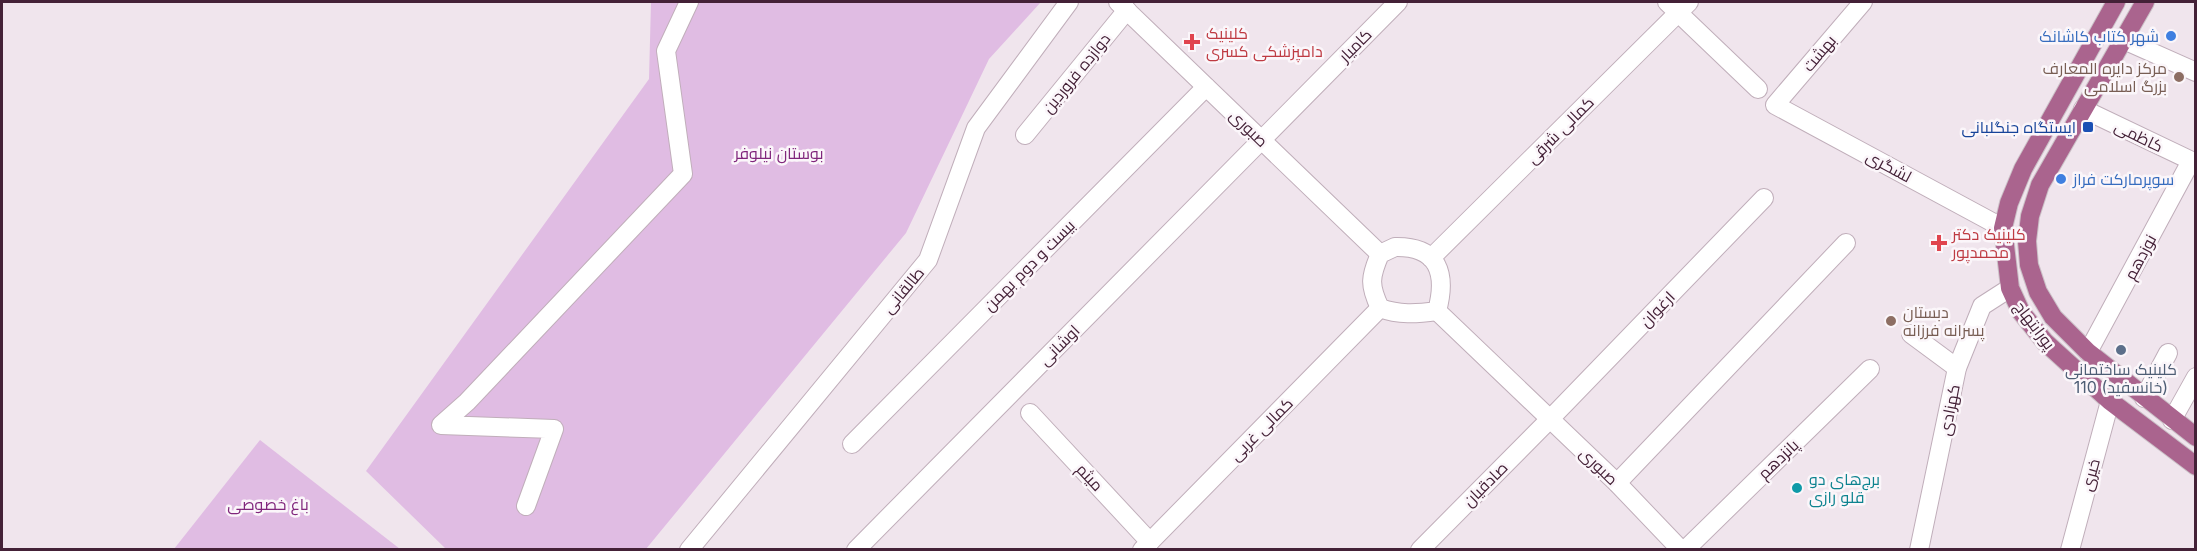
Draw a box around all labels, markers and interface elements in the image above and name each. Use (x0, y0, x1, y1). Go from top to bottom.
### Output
place label: کلینیک دامپزشکی کسری (1206, 23, 1323, 63)
street label: کامیار (1334, 24, 1376, 66)
place label: شهر کتاب کاشانک (2039, 26, 2159, 47)
street label: دوازده فروردین (1038, 29, 1115, 118)
marker: شهر کتاب کاشانک (2164, 29, 2178, 43)
street label: بهشت (1798, 31, 1841, 76)
marker: کلینیک دامپزشکی کسری (1183, 33, 1201, 51)
place label: مرکز دایره المعارف بزرگ اسلامی (2043, 58, 2167, 97)
marker: مرکز دایره المعارف بزرگ اسلامی (2172, 70, 2186, 84)
street label: کمالی شرقی (1522, 92, 1599, 169)
street label: صبوری (1225, 105, 1272, 152)
street label: کاظمی (2111, 116, 2167, 157)
place label: ایستگاه جنگلبانی (1961, 117, 2076, 138)
marker: ایستگاه جنگلبانی (2081, 120, 2095, 134)
park label: بوستان نیلوفر (734, 143, 823, 164)
street label: لشگری (1862, 146, 1915, 187)
place label: سوپرمارکت فراز (2072, 169, 2174, 191)
marker: سوپرمارکت فراز (2054, 172, 2068, 186)
street label: بیست و دوم بهمن (979, 215, 1080, 316)
place label: کلینیک دکتر محمدپور (1951, 224, 2026, 264)
street label: نوزدهم (2120, 231, 2162, 284)
marker: کلینیک دکتر محمدپور (1930, 234, 1948, 252)
street label: طالقانی (878, 263, 929, 318)
street label: ارغوان (1635, 287, 1680, 332)
street label: پورابتهاج (2009, 297, 2060, 355)
place label: دبستان پسرانه فرزانه (1903, 302, 1985, 342)
marker: دبستان پسرانه فرزانه (1884, 314, 1898, 328)
street label: اوشانی (1034, 320, 1084, 370)
marker: کلینیک ساختمانی 110 (خانسفید) (2114, 343, 2128, 357)
place label: کلینیک ساختمانی 110 (خانسفید) (2065, 359, 2177, 397)
street label: کهزادی (1934, 383, 1965, 437)
street label: کمالی غربی (1225, 393, 1298, 466)
street label: پانزدهم (1753, 434, 1805, 485)
street label: صبوری (1575, 443, 1622, 490)
street label: صادقیان (1458, 457, 1512, 511)
street label: خیری (2076, 457, 2105, 494)
street label: میثم (1071, 459, 1108, 496)
place label: برج‌های دو قلو رازی (1809, 469, 1880, 508)
marker: برج‌های دو قلو رازی (1790, 481, 1804, 495)
park label: باغ خصوصی (227, 494, 309, 516)

